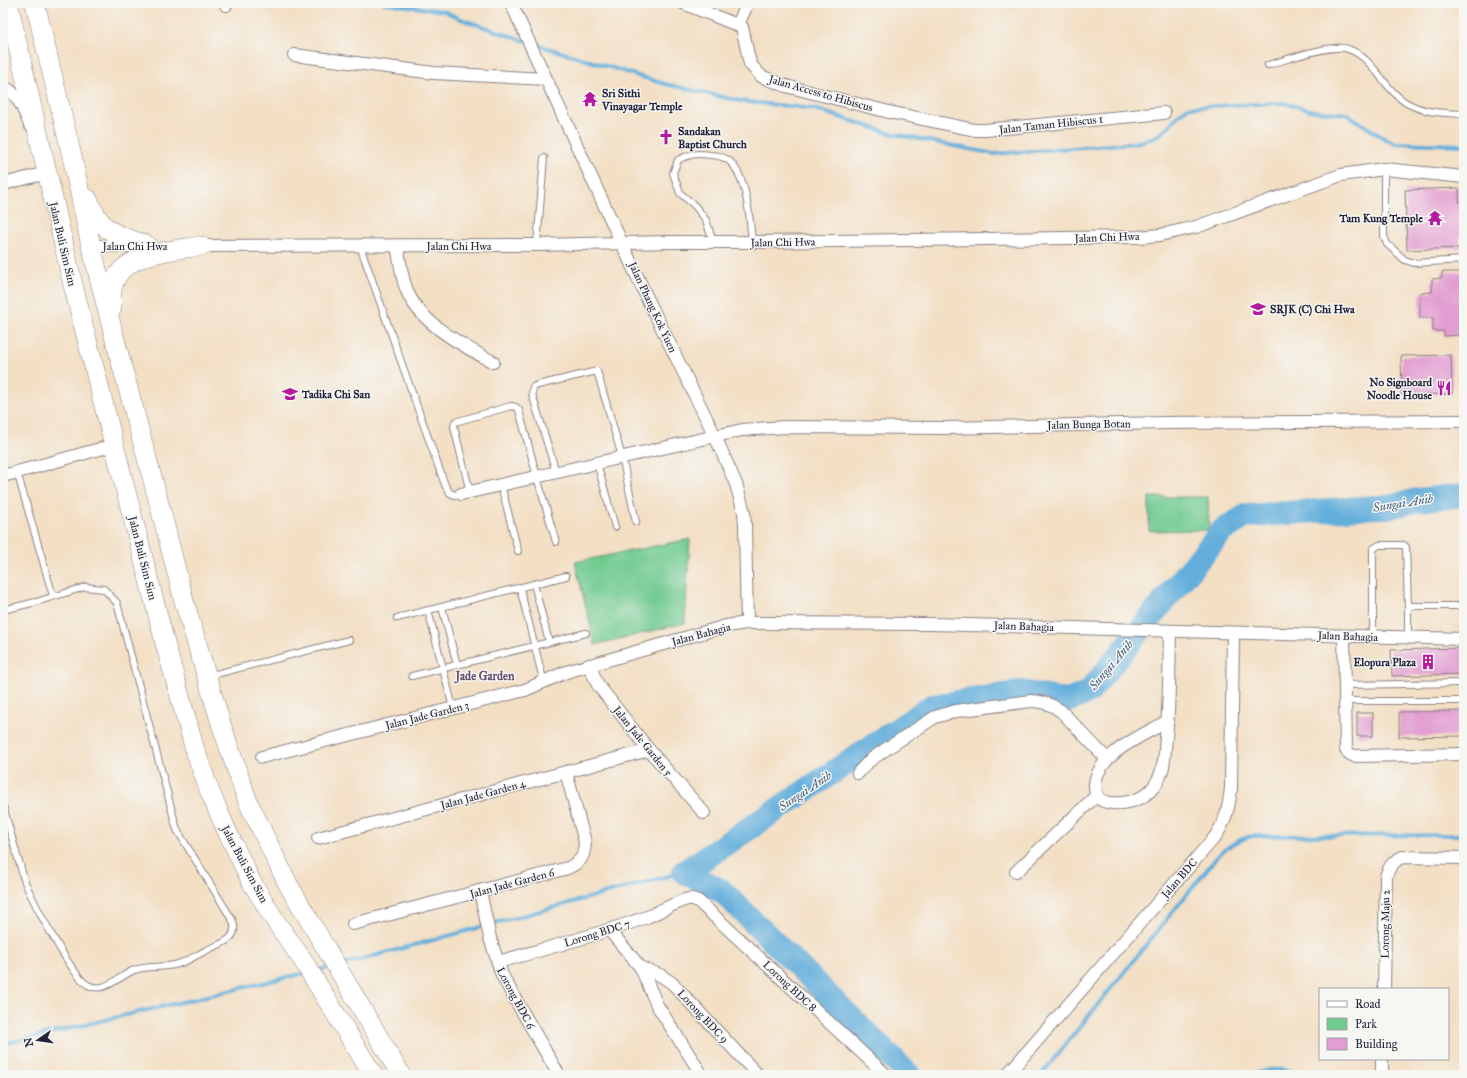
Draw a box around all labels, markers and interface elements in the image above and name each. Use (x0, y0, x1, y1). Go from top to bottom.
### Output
street label: Jalan Access to Hibiscus (766, 72, 874, 116)
place label: Sri Sithi Vinayagar Temple (601, 87, 683, 114)
temple icon: Sri Sithi Vinayagar Temple (581, 90, 599, 108)
street label: Jalan Taman Hibiscus 1 (997, 113, 1104, 138)
place label: Sandakan Baptist Church (678, 125, 748, 152)
church icon: Sandakan Baptist Church (657, 128, 675, 146)
street label: Jalan Buli Sim Sim (45, 200, 79, 288)
temple icon: Tam Kung Temple (1426, 209, 1444, 227)
place label: Tam Kung Temple (1339, 212, 1423, 226)
street label: Jalan Chi Hwa (1073, 230, 1140, 246)
street label: Jalan Chi Hwa (749, 235, 816, 251)
street label: Jalan Chi Hwa (102, 240, 168, 254)
street label: Jalan Chi Hwa (426, 240, 492, 254)
street label: Jalan Phang Kok Yuen (624, 259, 679, 355)
school or university icon: SRJK (C) Chi Hwa (1249, 300, 1267, 318)
place label: SRJK (C) Chi Hwa (1270, 303, 1355, 317)
place label: No Signboard Noodle House (1367, 376, 1432, 402)
restaurant icon: No Signboard Noodle House (1435, 379, 1453, 397)
school or university icon: Tadika Chi San (281, 385, 299, 403)
place label: Tadika Chi San (301, 388, 370, 401)
street label: Jalan Bunga Botan (1046, 417, 1131, 433)
water label: Sungai Anib (1371, 491, 1435, 515)
street label: Jalan Buli Sim Sim (125, 514, 159, 602)
street label: Jalan Bahagia (993, 619, 1055, 635)
street label: Jalan Bahagia (669, 620, 733, 650)
street label: Jalan Bahagia (1317, 629, 1379, 645)
water label: Sungai Anib (1086, 637, 1136, 693)
building icon: Elopura Plaza (1419, 653, 1437, 671)
place label: Elopura Plaza (1353, 656, 1416, 670)
district label: Jade Garden (453, 669, 515, 684)
street label: Jalan Jade Garden 3 (383, 699, 470, 733)
street label: Jalan Jade Garden 5 (609, 703, 675, 780)
water label: Sungai Anib (775, 768, 835, 814)
street label: Jalan Jade Garden 4 (438, 777, 528, 813)
street label: Jalan Buli Sim Sim (217, 822, 271, 906)
street label: Jalan BDC (1158, 856, 1201, 902)
street label: Jalan Jade Garden 6 (468, 866, 556, 902)
street label: Lorong Maju 2 (1378, 889, 1393, 959)
street label: Lorong BDC 7 (563, 917, 632, 950)
street label: Lorong BDC 8 (760, 958, 819, 1015)
street label: Lorong BDC 6 (494, 965, 537, 1032)
street label: Lorong BDC 9 (675, 987, 731, 1046)
legend (1319, 988, 1449, 1060)
text: Road (1355, 997, 1381, 1011)
text: Park (1355, 1017, 1377, 1031)
north arrow (18, 1020, 58, 1060)
text: N (21, 1035, 36, 1048)
text: Building (1355, 1037, 1398, 1052)

